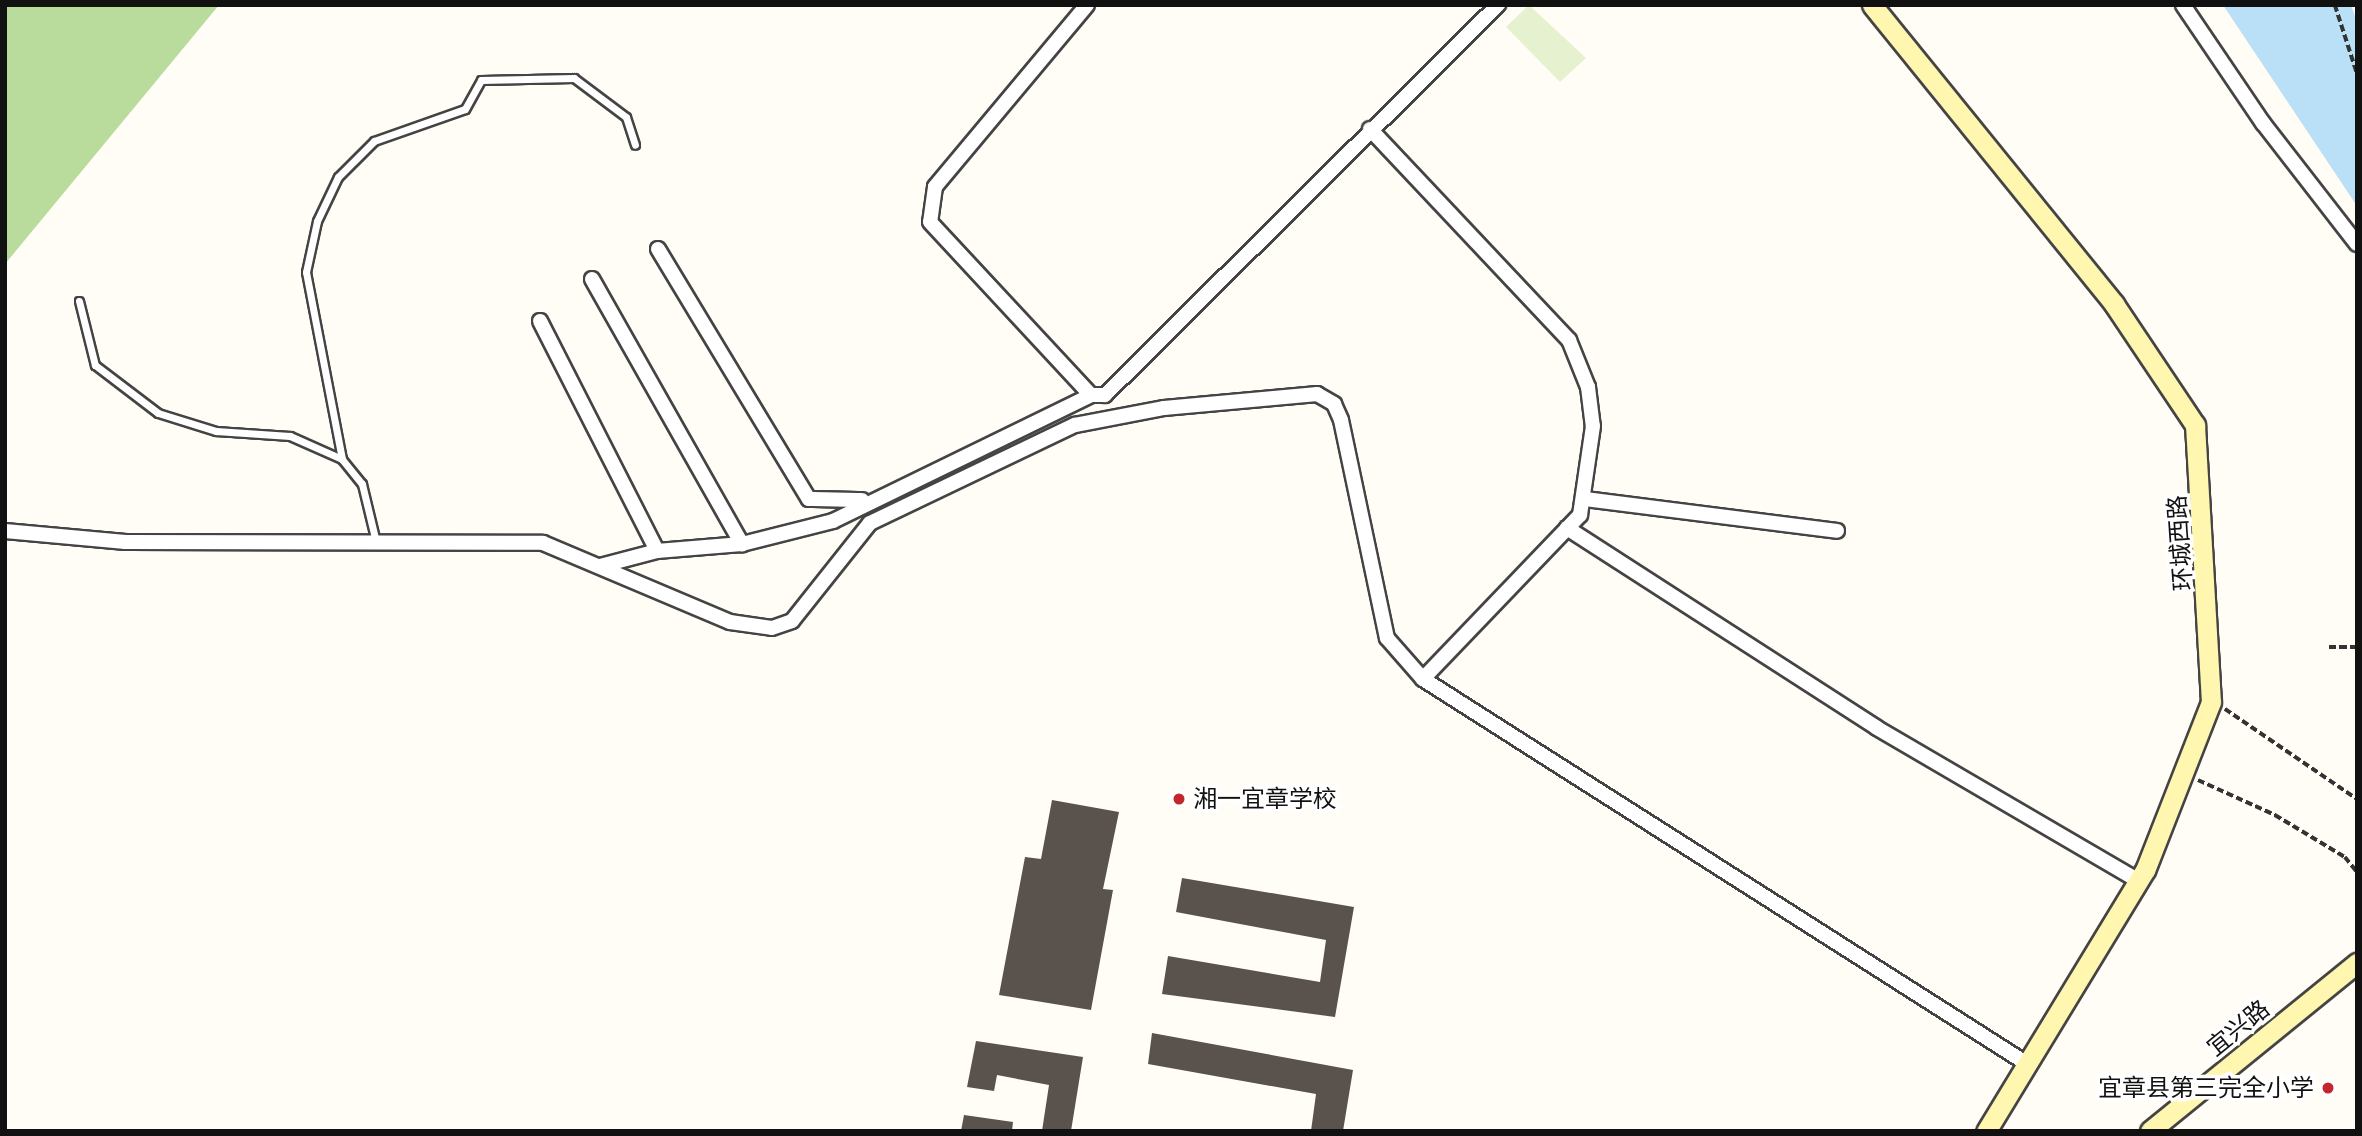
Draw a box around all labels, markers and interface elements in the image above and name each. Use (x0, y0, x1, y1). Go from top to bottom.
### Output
street label: 环城西路 (2162, 494, 2198, 592)
place label: 湘一宜章学校 (1193, 785, 1337, 813)
marker: 湘一宜章学校 (1171, 791, 1187, 807)
street label: 宜兴路 (2201, 994, 2275, 1062)
place label: 宜章县第三完全小学 (2098, 1074, 2314, 1102)
marker: 宜章县第三完全小学 (2320, 1080, 2336, 1096)

